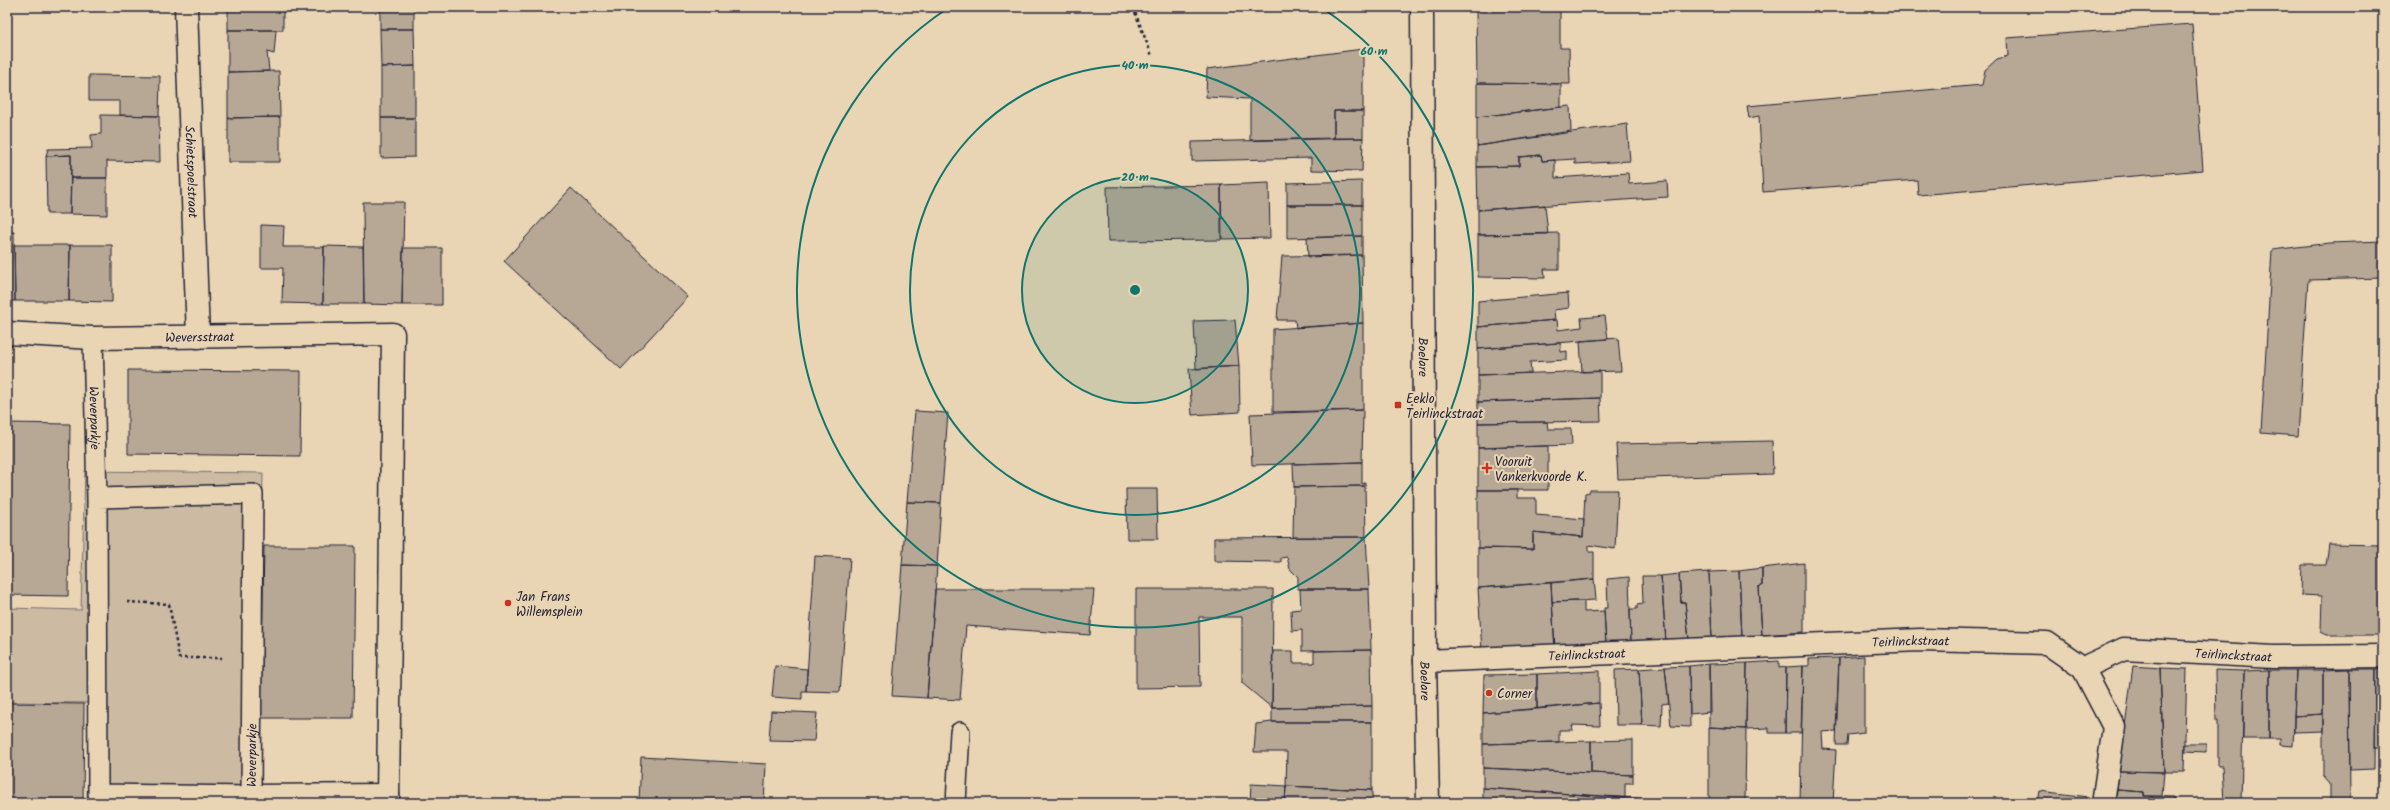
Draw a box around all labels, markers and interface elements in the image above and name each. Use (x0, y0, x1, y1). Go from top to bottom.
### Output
text: 60 m (1360, 42, 1388, 61)
text: 40 m (1121, 56, 1149, 75)
street label: Schietspoelstraat (178, 125, 203, 220)
text: 20 m (1121, 168, 1149, 187)
centre of rings (1128, 283, 1142, 297)
street label: Weversstraat (165, 327, 236, 349)
street label: Boelare (1412, 337, 1433, 377)
street label: Weverparkje (82, 386, 105, 450)
place label: Eeklo Teirlinckstraat (1406, 389, 1484, 425)
marker: Eeklo Teirlinckstraat (1393, 400, 1403, 410)
place label: Vooruit Vankerkvoorde K. (1495, 452, 1587, 488)
marker: Vooruit Vankerkvoorde K. (1482, 463, 1492, 473)
place label: Jan Frans Willemsplein (516, 587, 583, 623)
marker: Jan Frans Willemsplein (503, 598, 513, 608)
street label: Teirlinckstraat (1871, 631, 1950, 654)
street label: Teirlinckstraat (1548, 643, 1627, 668)
street label: Teirlinckstraat (2194, 644, 2274, 669)
street label: Boelare (1413, 661, 1435, 701)
place label: Corner (1497, 684, 1533, 705)
marker: Corner (1484, 688, 1494, 698)
street label: Weverparkje (242, 723, 263, 787)

